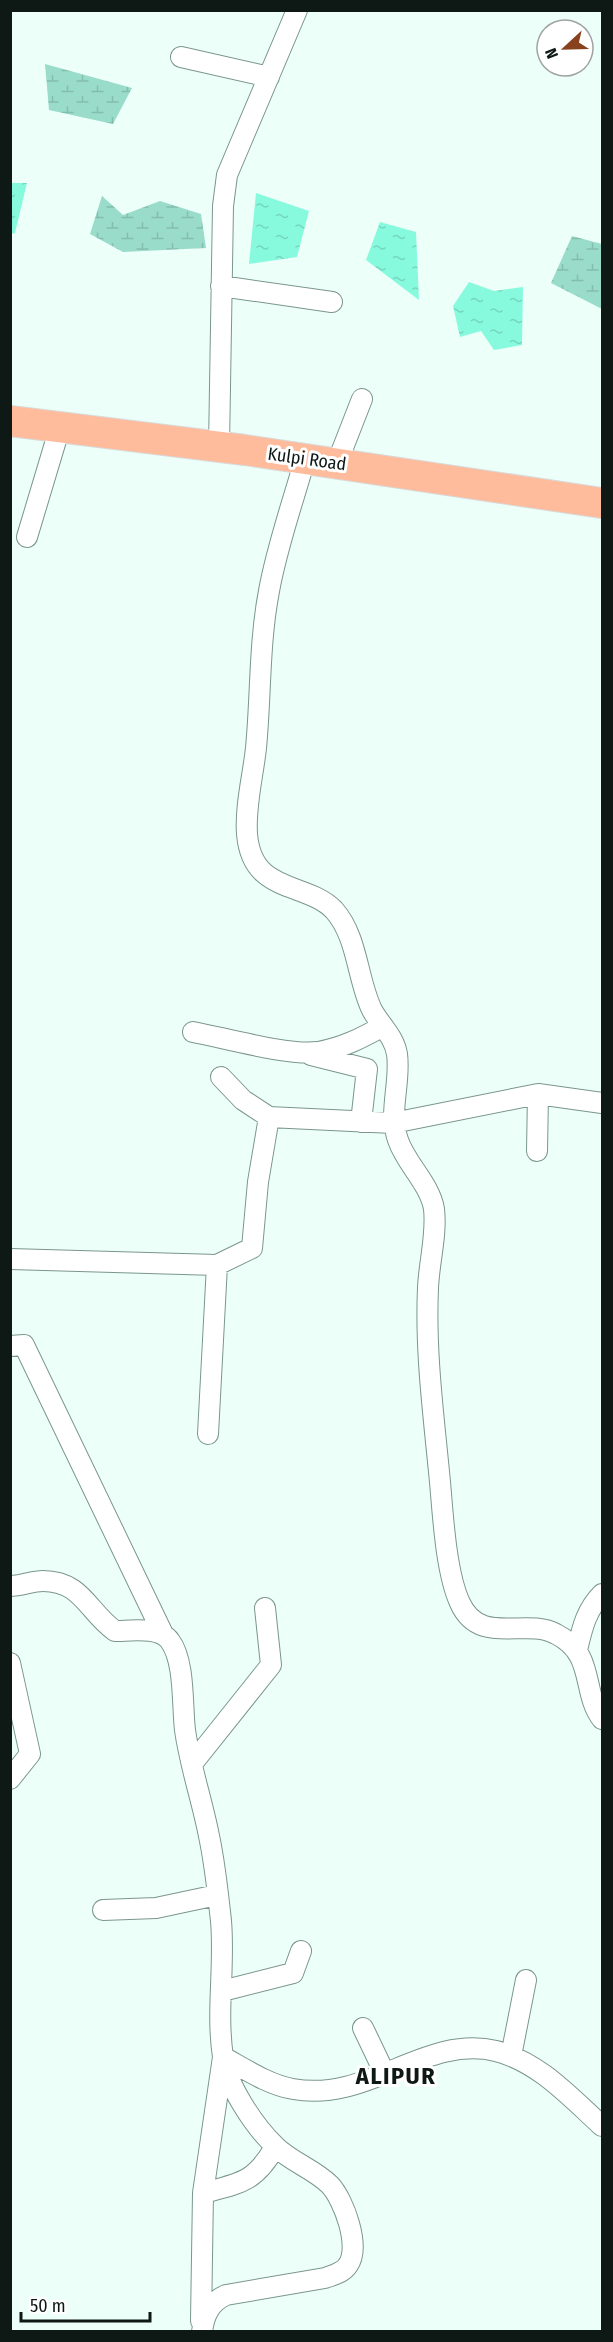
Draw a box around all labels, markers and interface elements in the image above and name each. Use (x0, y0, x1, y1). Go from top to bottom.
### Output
north arrow (535, 18, 595, 78)
text: N (541, 45, 562, 61)
street label: Kulpi Road (266, 443, 348, 475)
district label: ALIPUR (355, 2062, 436, 2090)
scale bar (21, 2285, 150, 2323)
text: 50 m (30, 2295, 66, 2317)

